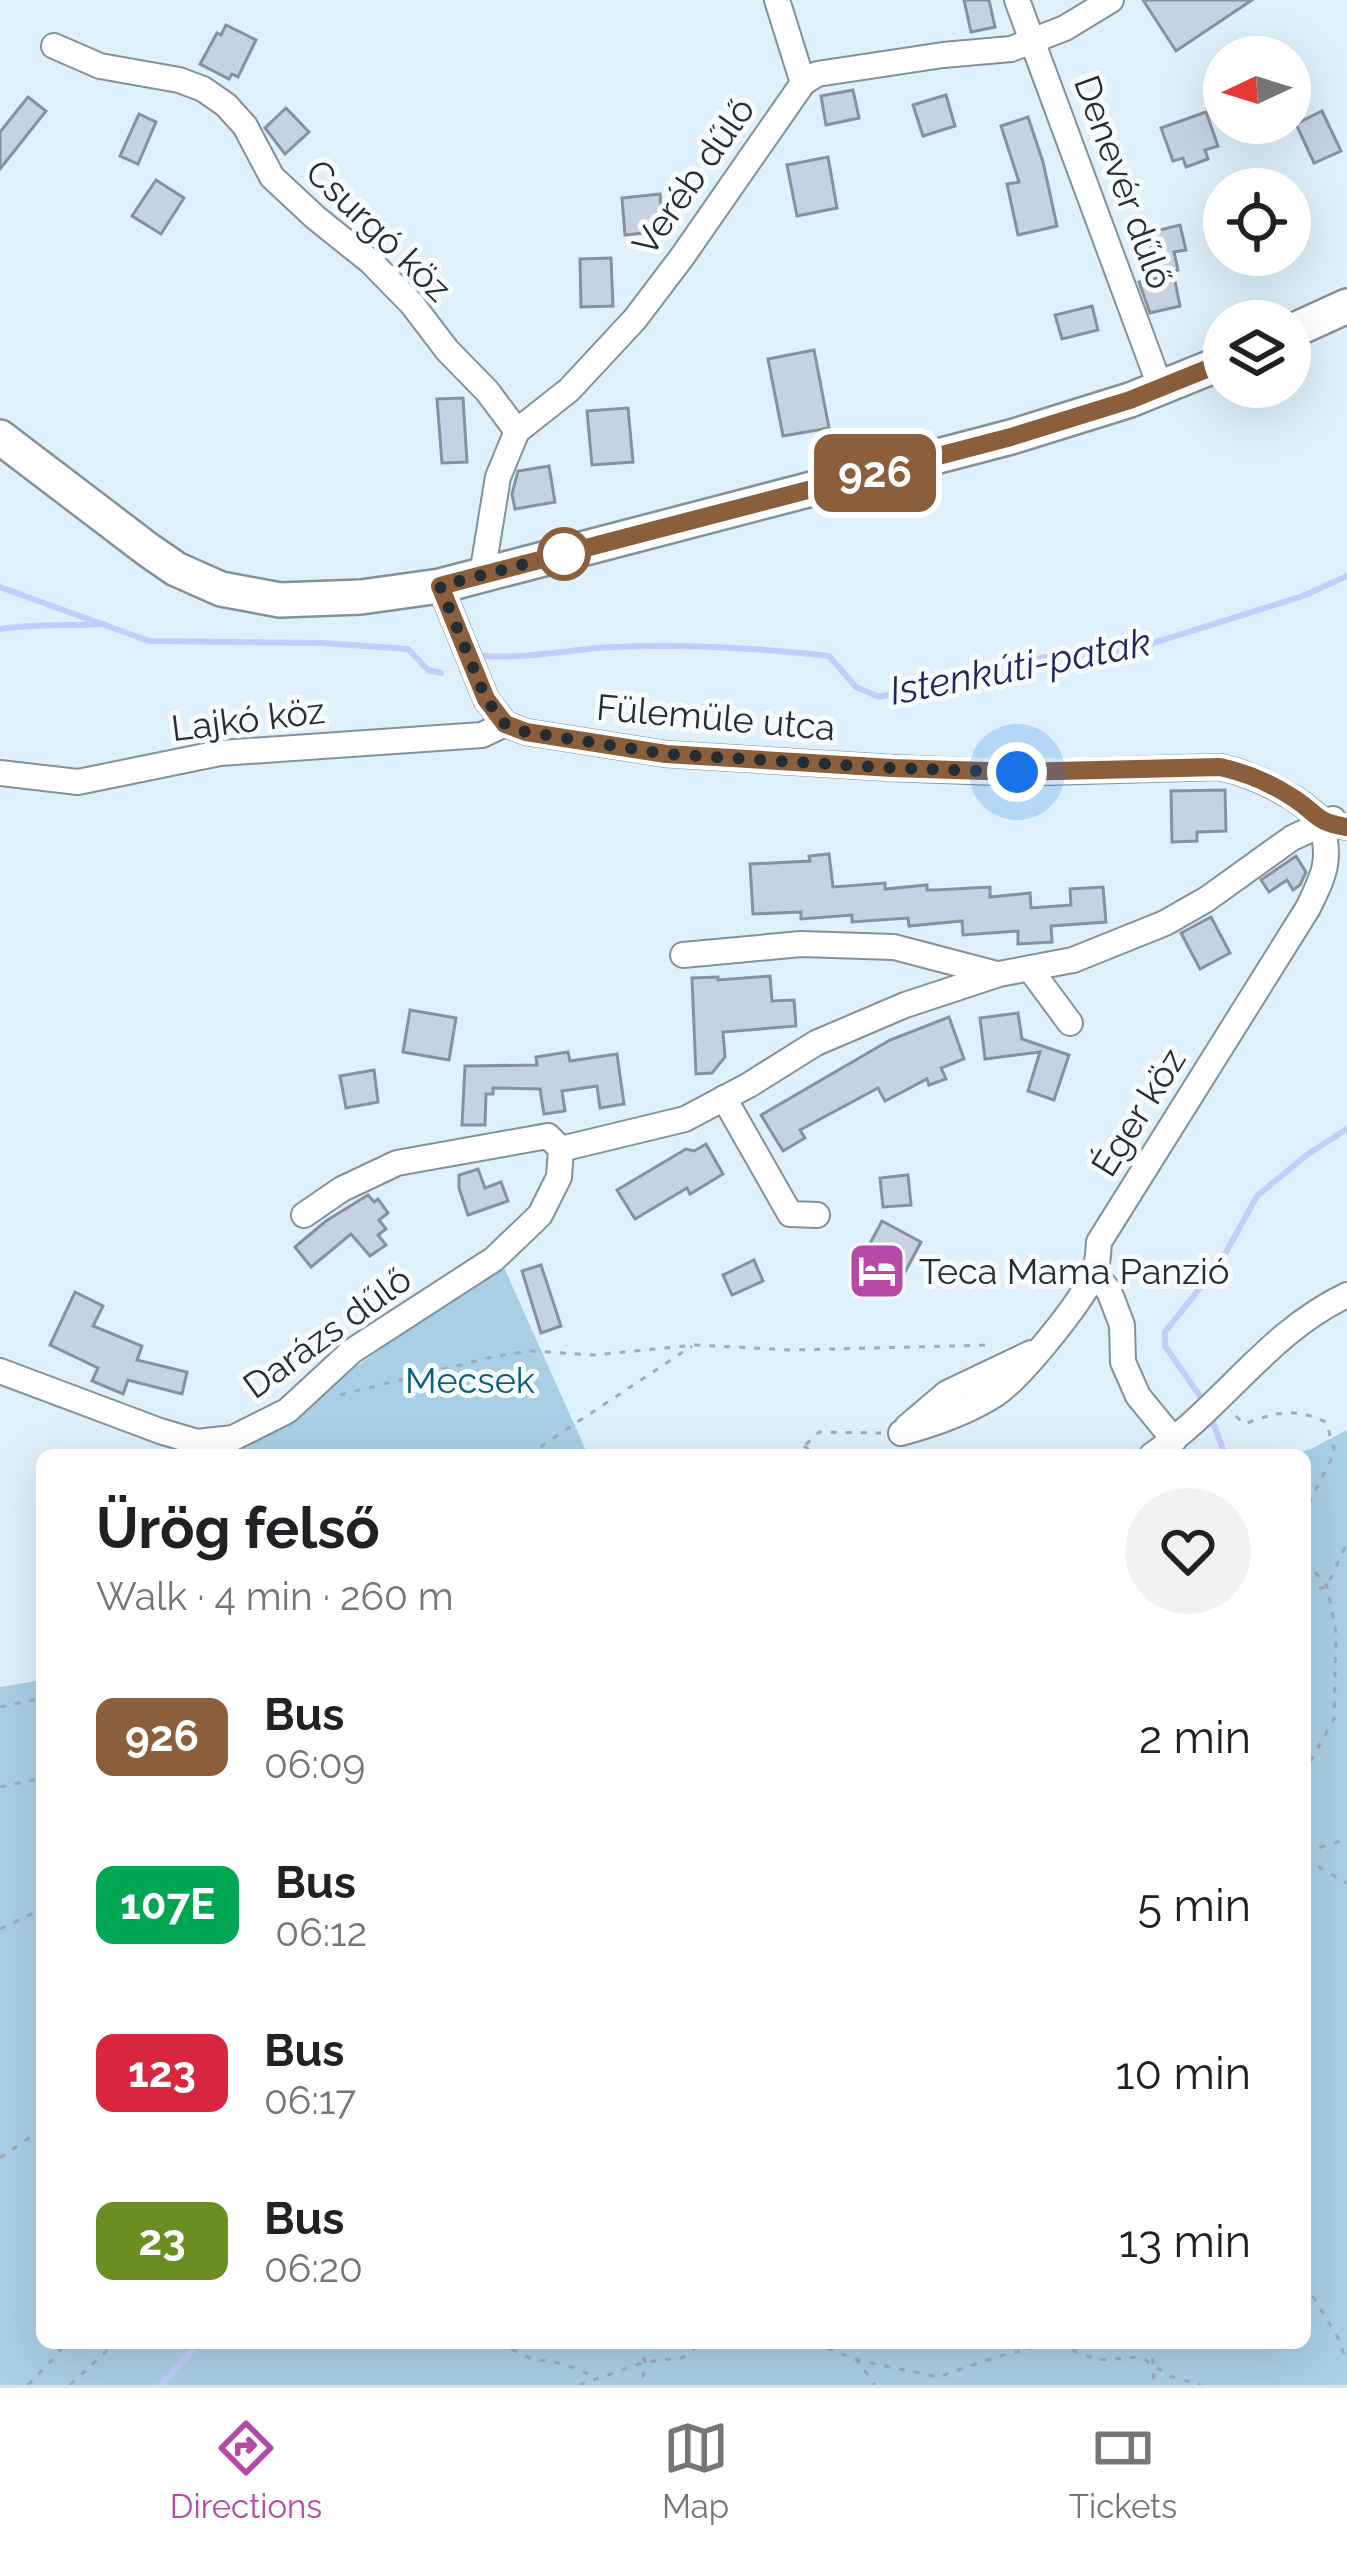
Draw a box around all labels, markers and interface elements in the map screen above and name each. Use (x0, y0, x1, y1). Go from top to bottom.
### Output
north arrow (1203, 36, 1311, 144)
map controls (1203, 36, 1311, 408)
street label: Denevér dűlő (1066, 70, 1182, 294)
street label: Veréb dűlő (623, 89, 763, 263)
street label: Csurgó köz (298, 151, 460, 309)
button: locate (1203, 168, 1311, 276)
button: layers (1203, 300, 1311, 408)
line badge: 926 (806, 434, 944, 512)
text: 926 (838, 448, 912, 497)
unlabelled marker (539, 529, 589, 579)
water label: Istenkúti-patak (886, 618, 1154, 714)
street label: Fülemüle utca (595, 686, 837, 748)
street label: Lajkó köz (169, 689, 327, 749)
your location (987, 742, 1047, 802)
street label: Éger köz (1082, 1040, 1194, 1184)
hotel icon: Teca Mama Panzió (846, 1240, 908, 1302)
place label: Teca Mama Panzió (919, 1250, 1229, 1292)
street label: Darázs dűlő (235, 1257, 419, 1407)
park label: Mecsek (405, 1359, 535, 1401)
button: heart (1125, 1488, 1251, 1614)
text: Ürög felső (96, 1494, 380, 1561)
text: Walk · 4 min · 260 m (96, 1573, 454, 1619)
text: Bus (264, 1688, 345, 1741)
text: 2 min (1139, 1711, 1251, 1764)
text: 926 (125, 1712, 199, 1761)
text: 06:09 (264, 1741, 365, 1787)
text: Bus (275, 1856, 356, 1909)
text: 5 min (1138, 1879, 1251, 1932)
text: 107E (120, 1880, 215, 1929)
text: 06:12 (275, 1909, 367, 1955)
text: Bus (264, 2024, 345, 2077)
text: 10 min (1115, 2047, 1251, 2100)
text: 123 (128, 2048, 196, 2097)
text: 06:17 (264, 2077, 356, 2123)
text: Bus (264, 2192, 345, 2245)
text: 13 min (1119, 2215, 1251, 2268)
text: 23 (138, 2216, 186, 2265)
text: 06:20 (264, 2245, 363, 2291)
tab: Directions (170, 2415, 322, 2526)
tab: Map (662, 2415, 729, 2526)
tab: Tickets (1069, 2415, 1177, 2526)

